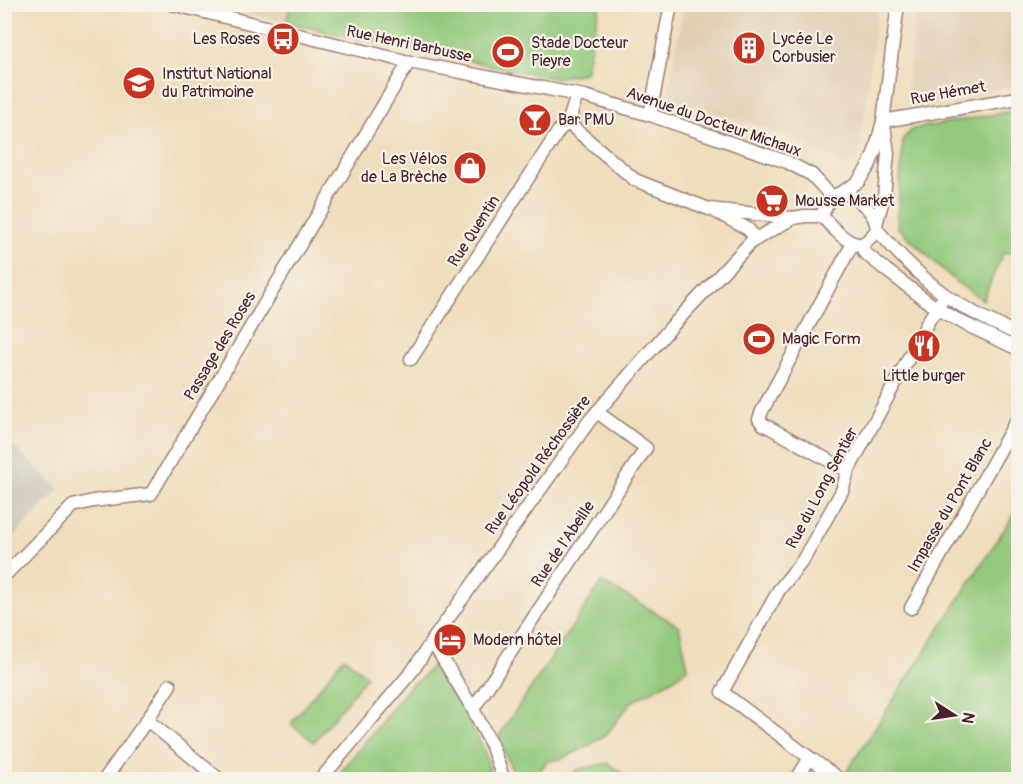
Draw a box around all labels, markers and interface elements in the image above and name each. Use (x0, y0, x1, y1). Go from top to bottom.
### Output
bus stop icon: Les Roses (265, 21, 301, 57)
street label: Rue Henri Barbusse (345, 21, 473, 67)
place label: Les Roses (192, 29, 260, 49)
place label: Lycée Le Corbusier (772, 29, 836, 67)
building icon: Lycée Le Corbusier (731, 30, 767, 66)
place label: Stade Docteur Pieyre (531, 33, 629, 71)
sports icon: Stade Docteur Pieyre (490, 34, 526, 70)
place label: Institut National du Patrimoine (162, 64, 272, 102)
school or university icon: Institut National du Patrimoine (121, 65, 157, 101)
street label: Rue Hémet (909, 76, 988, 109)
street label: Avenue du Docteur Michaux (624, 83, 804, 161)
bar icon: Bar PMU (517, 102, 553, 138)
place label: Bar PMU (558, 110, 615, 130)
place label: Les Vélos de La Brèche (361, 149, 447, 187)
shop icon: Les Vélos de La Brèche (452, 150, 488, 186)
supermarket icon: Mousse Market (754, 183, 790, 219)
place label: Mousse Market (795, 191, 895, 211)
street label: Rue Quentin (444, 192, 504, 270)
street label: Passage des Roses (180, 288, 260, 404)
sports icon: Magic Form (741, 321, 777, 357)
restaurant icon: Little burger (906, 328, 942, 364)
place label: Magic Form (782, 329, 861, 349)
place label: Little burger (882, 366, 966, 386)
street label: Rue Léopold Réchossière (481, 391, 595, 539)
street label: Rue du Long Sentier (782, 424, 863, 552)
street label: Impasse du Pont Blanc (903, 434, 997, 576)
street label: Rue de l'Abeille (527, 497, 599, 591)
hotel icon: Modern hôtel (432, 622, 468, 658)
place label: Modern hôtel (473, 630, 562, 650)
north arrow (924, 685, 984, 745)
text: N (957, 711, 979, 725)

